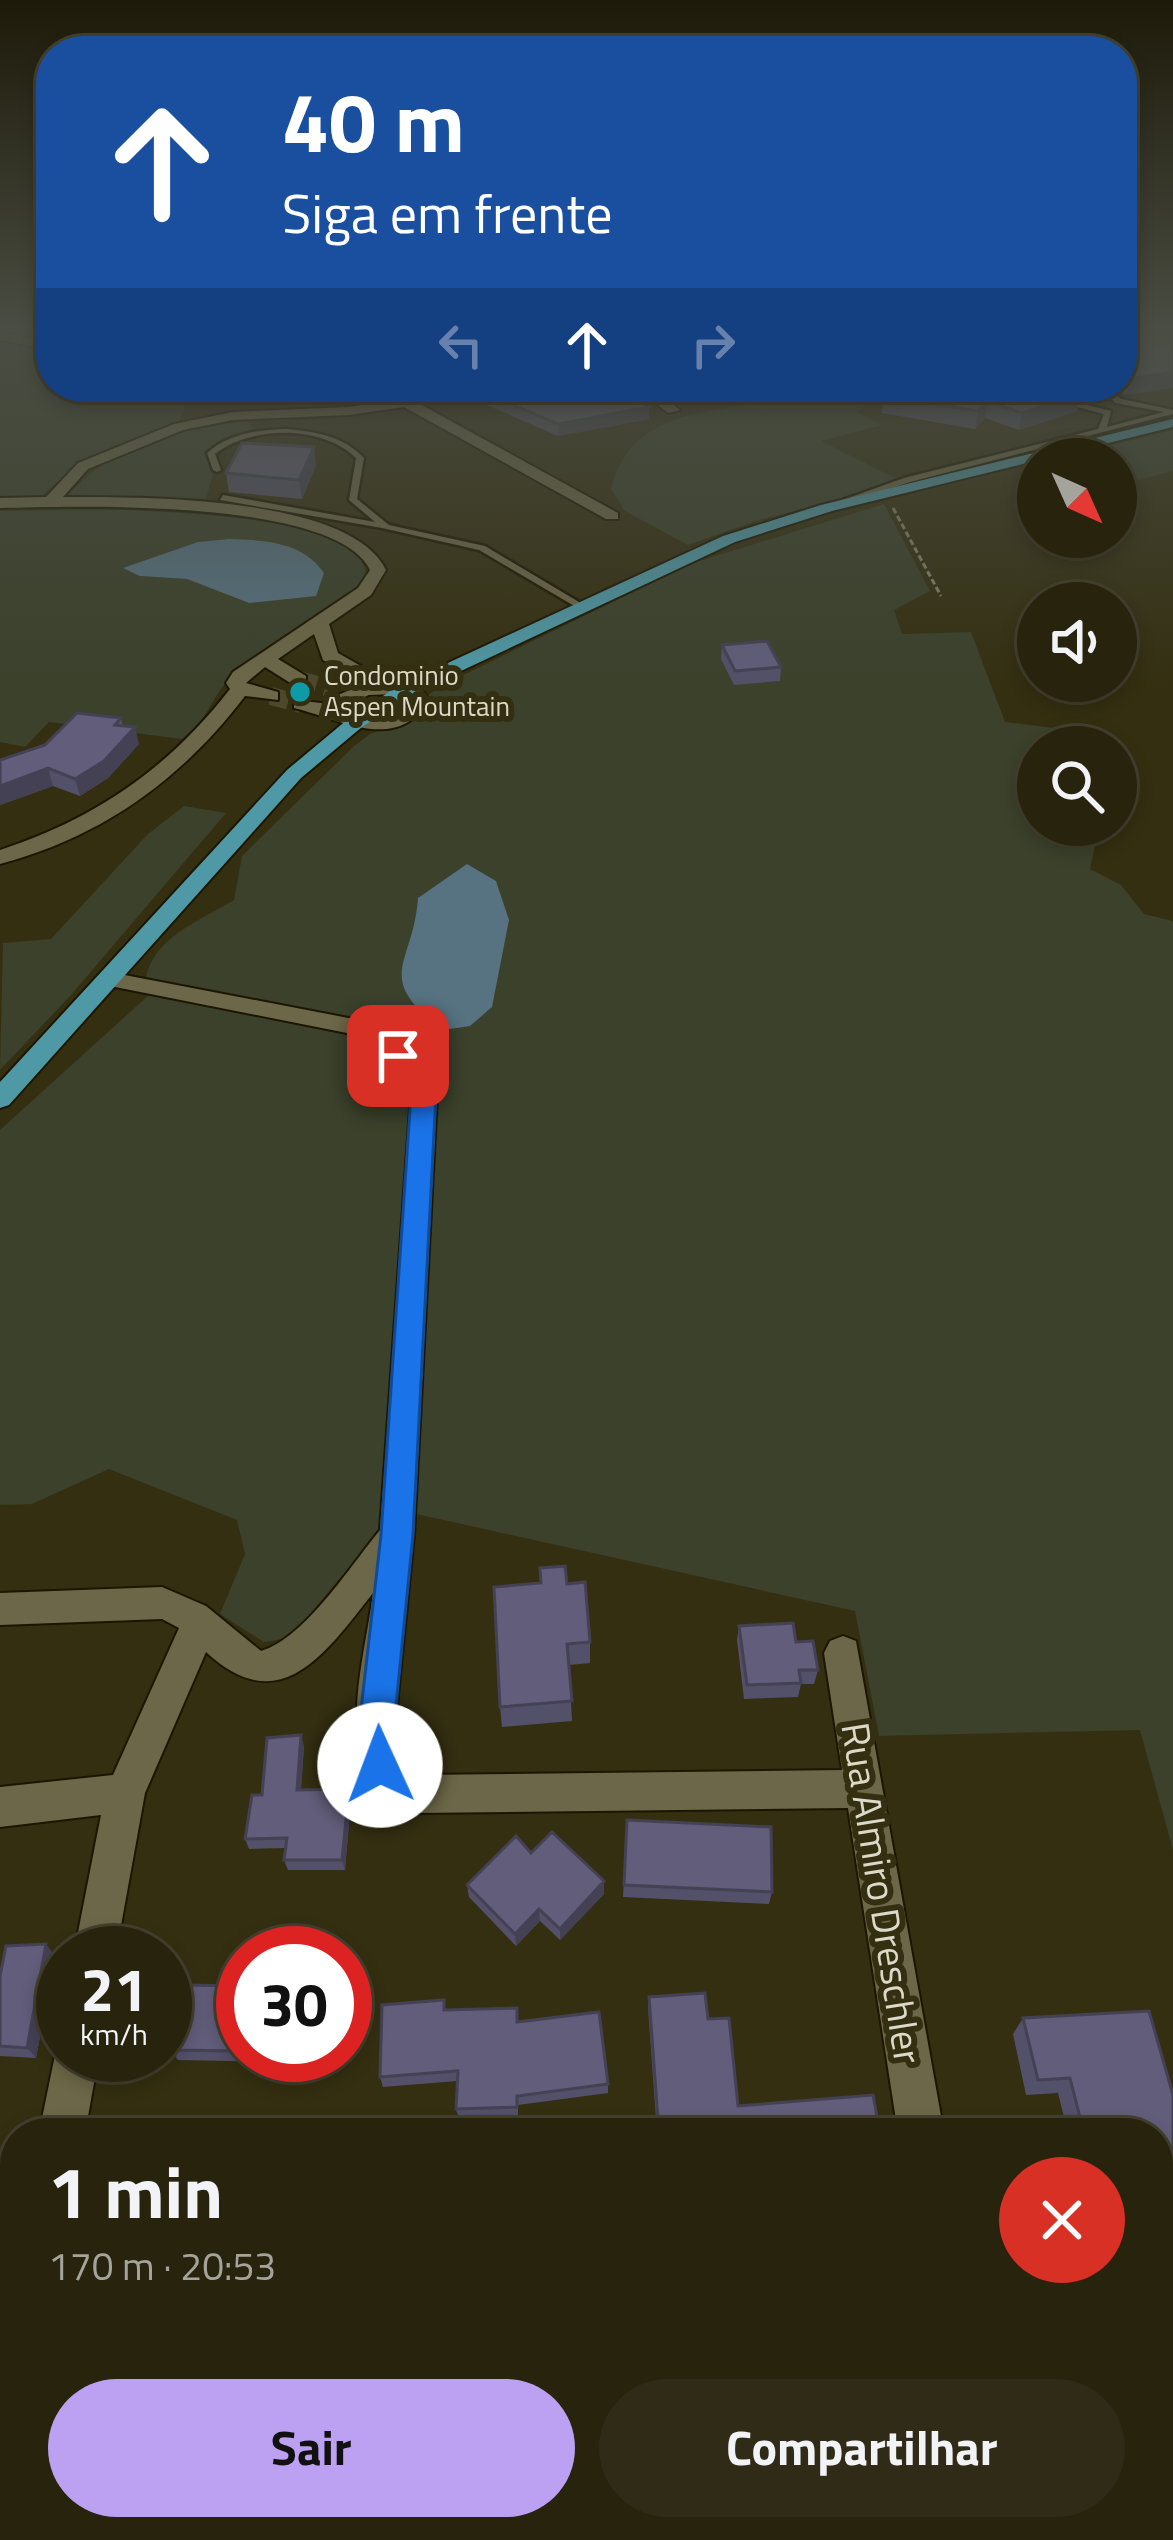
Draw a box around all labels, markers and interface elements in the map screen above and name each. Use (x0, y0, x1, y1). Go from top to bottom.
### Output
text: 40 m (282, 57, 465, 185)
icon: ahead (84, 84, 240, 240)
text: Siga em frente (282, 172, 612, 254)
icon: left (428, 312, 494, 378)
icon: ahead (554, 312, 620, 378)
icon: right (680, 312, 746, 378)
north arrow (1017, 438, 1137, 558)
map controls (1017, 438, 1137, 846)
button: sound (1017, 582, 1137, 702)
place label: Condominio Aspen Mountain (324, 654, 510, 726)
marker: Condominio Aspen Mountain (287, 679, 313, 705)
button: search (1017, 726, 1137, 846)
pin (347, 1005, 449, 1107)
icon: arrive (365, 1023, 431, 1089)
position arrow (317, 1702, 443, 1828)
street label: Rua Almiro Dreschler (826, 1718, 939, 2068)
speed limit sign: 30 (216, 1926, 372, 2082)
text: 21 (80, 1943, 148, 2034)
text: km/h (80, 2011, 148, 2057)
text: 1 min (48, 2136, 223, 2246)
button: close (999, 2157, 1125, 2283)
text: 170 m · 20:53 (48, 2236, 276, 2295)
button: Sair (48, 2379, 575, 2517)
button: Compartilhar (599, 2379, 1125, 2517)

